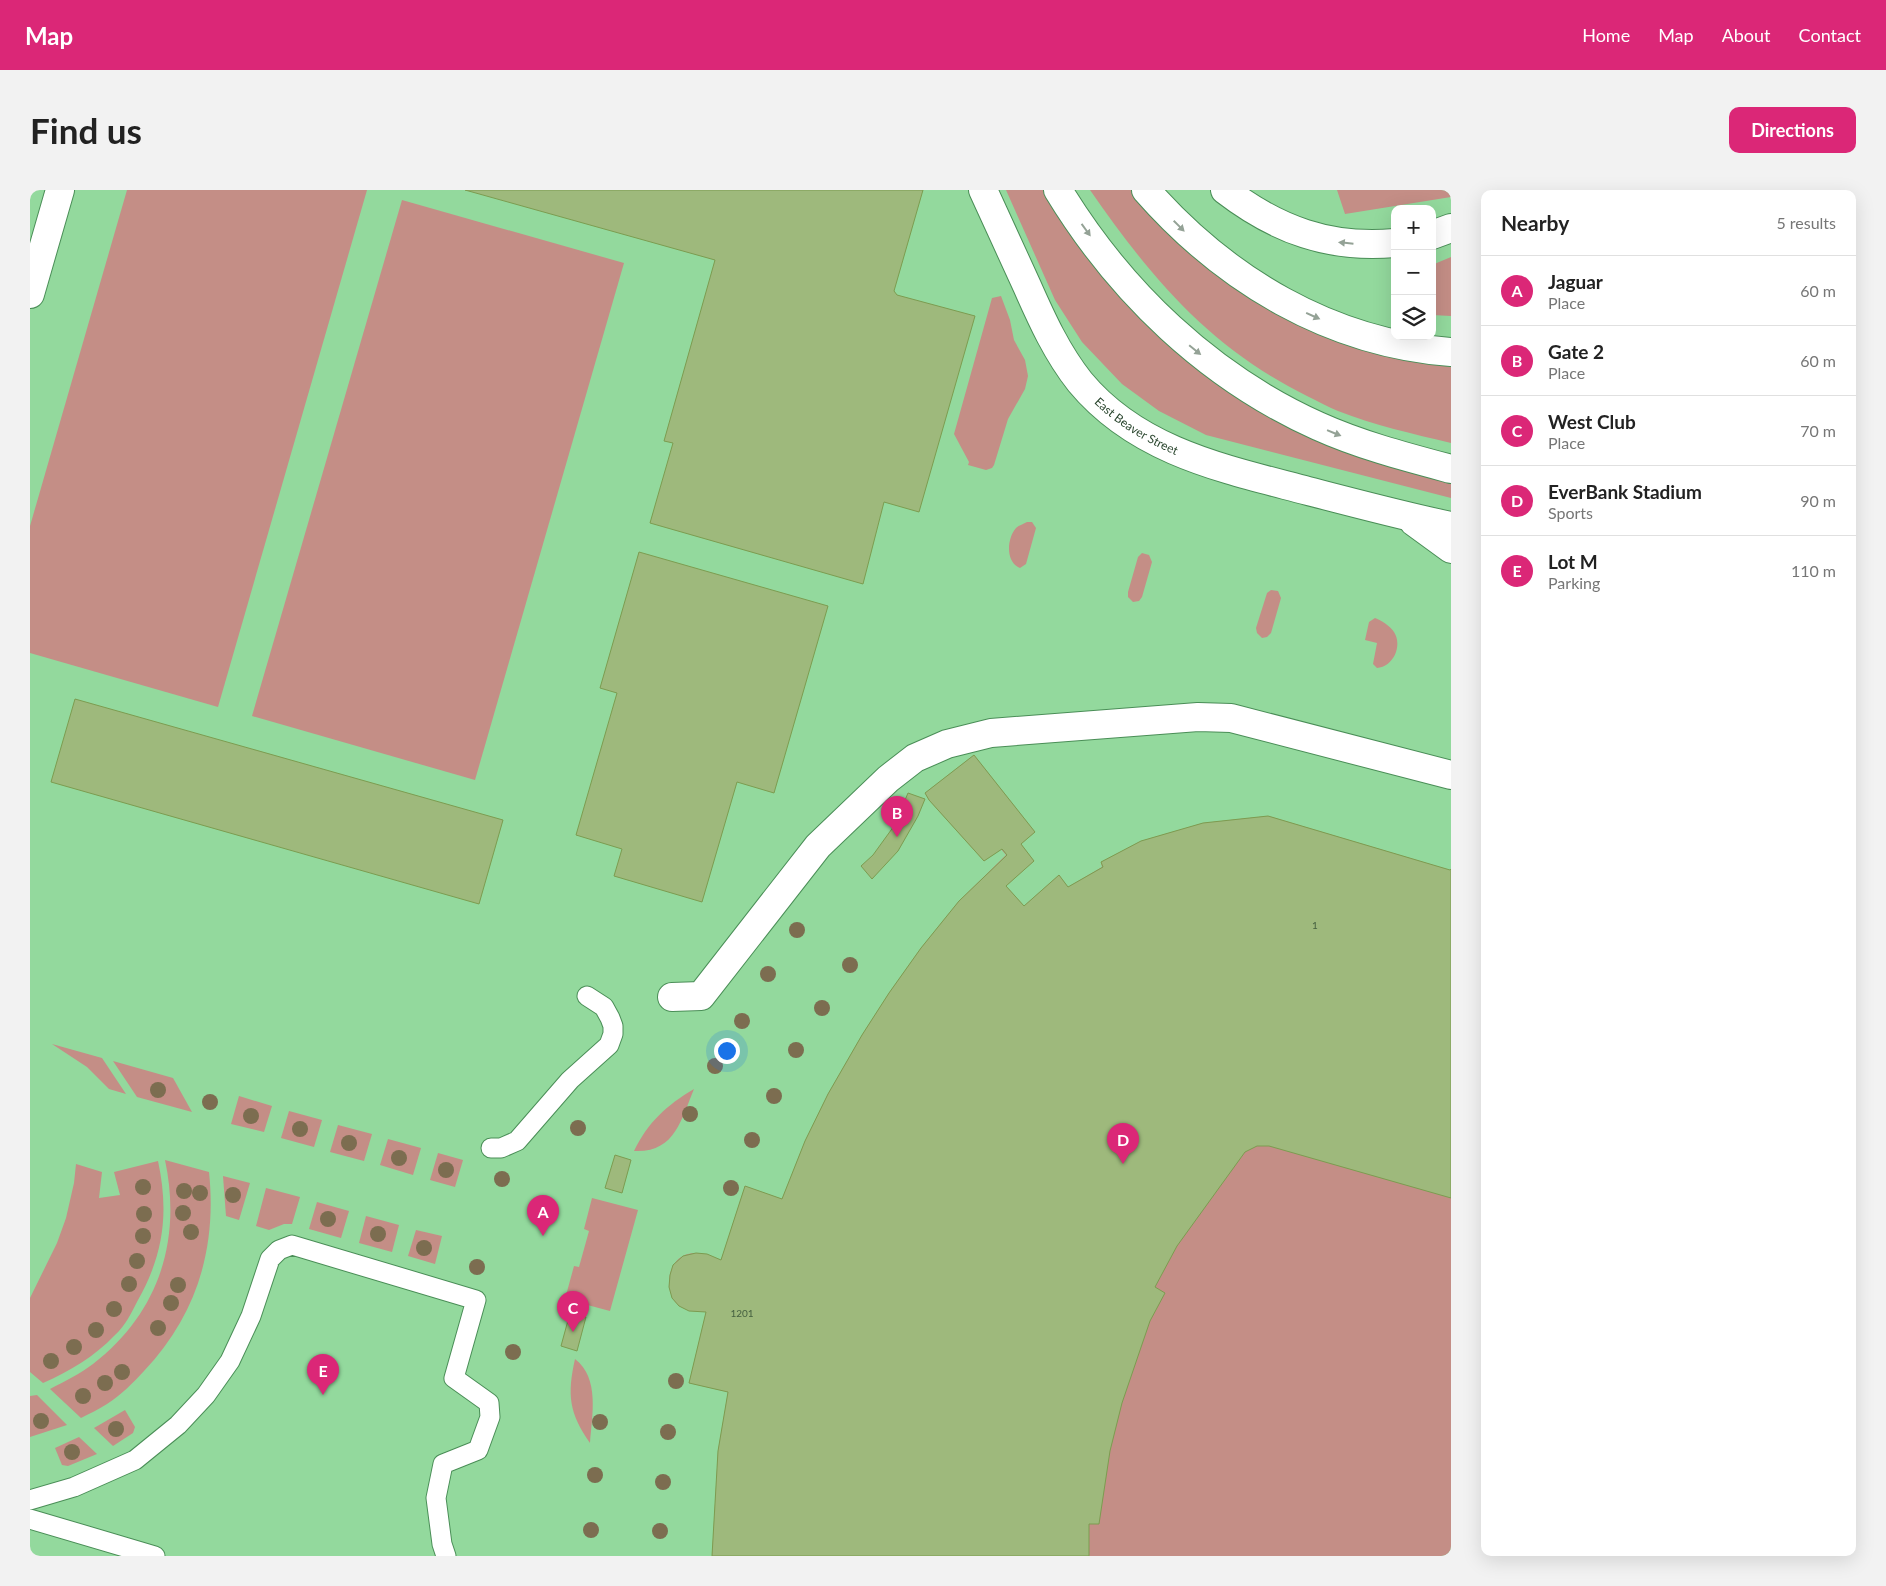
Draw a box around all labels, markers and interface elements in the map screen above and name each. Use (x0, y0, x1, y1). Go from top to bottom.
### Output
text: Map (25, 21, 73, 50)
text: Home (1582, 24, 1630, 46)
text: Map (1658, 24, 1694, 46)
text: About (1722, 24, 1771, 46)
text: Contact (1799, 24, 1861, 46)
button: Directions (1729, 107, 1856, 153)
text: Find us (30, 109, 142, 151)
map controls (1391, 205, 1436, 340)
button: + (1391, 205, 1436, 250)
text: Nearby (1501, 210, 1569, 235)
text: 5 results (1776, 213, 1836, 232)
one-way arrow (1173, 220, 1185, 232)
one-way arrow (1081, 223, 1091, 237)
one-way arrow (1338, 239, 1354, 247)
button: − (1391, 250, 1436, 295)
text: Jaguar (1548, 270, 1603, 293)
text: A (1511, 281, 1523, 300)
text: 60 m (1800, 281, 1836, 300)
text: Place (1548, 293, 1585, 312)
button: layers (1391, 295, 1436, 340)
one-way arrow (1306, 313, 1320, 321)
text: Gate 2 (1548, 340, 1604, 363)
one-way arrow (1188, 345, 1201, 356)
text: B (1512, 351, 1522, 370)
text: 60 m (1800, 351, 1836, 370)
text: Place (1548, 363, 1585, 382)
street label: East Beaver Street (1092, 394, 1181, 458)
text: West Club (1548, 410, 1636, 433)
text: C (1512, 421, 1522, 440)
text: 70 m (1800, 421, 1836, 440)
one-way arrow (1327, 429, 1341, 437)
text: Place (1548, 433, 1585, 452)
text: EverBank Stadium (1548, 480, 1702, 503)
text: D (1511, 491, 1523, 510)
text: 90 m (1800, 491, 1836, 510)
text: Sports (1548, 503, 1593, 522)
text: Lot M (1548, 550, 1598, 573)
text: E (1512, 561, 1522, 580)
text: 110 m (1791, 561, 1836, 580)
text: Parking (1548, 573, 1600, 592)
pin: B (881, 796, 913, 837)
house number: 1 (1312, 919, 1318, 931)
your location (714, 1038, 740, 1064)
pin: D (1107, 1123, 1139, 1164)
pin: A (527, 1195, 559, 1236)
pin: C (557, 1291, 589, 1332)
house number: 1201 (730, 1307, 754, 1319)
pin: E (307, 1354, 339, 1395)

